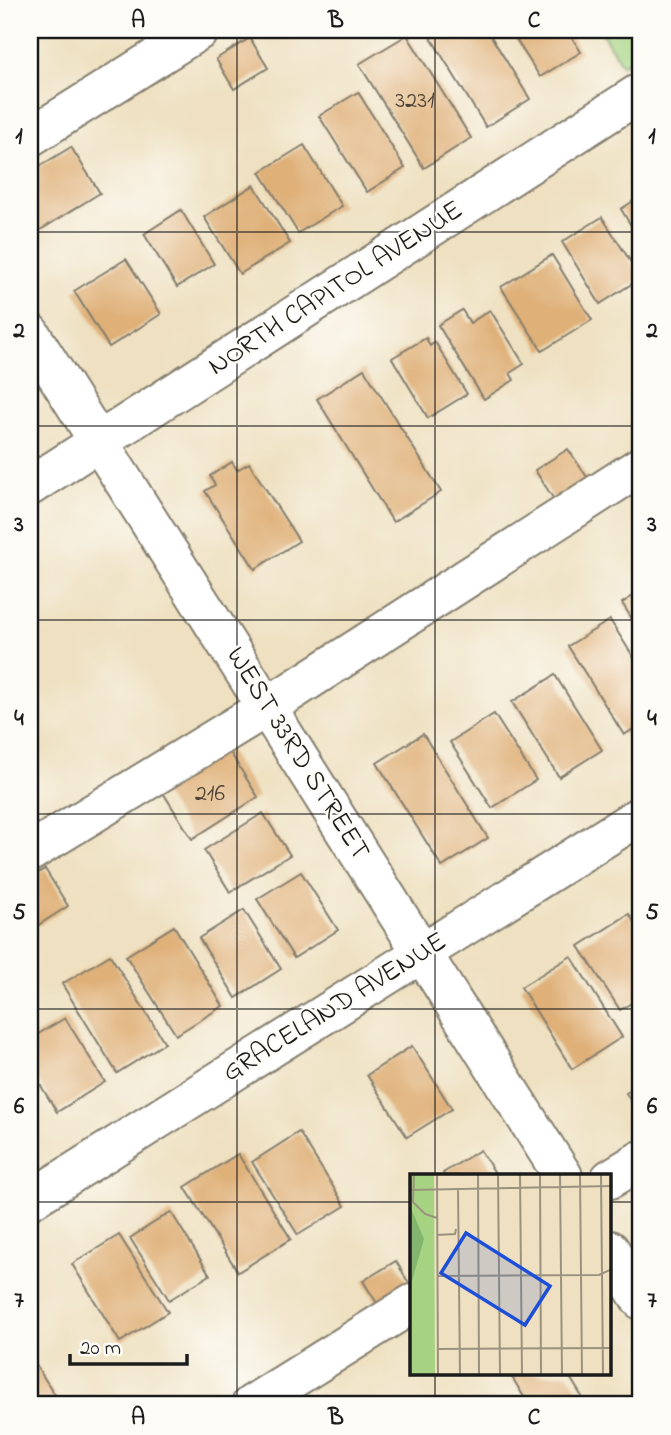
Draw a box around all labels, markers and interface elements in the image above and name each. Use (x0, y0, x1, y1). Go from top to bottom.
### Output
text: A (131, 5, 145, 38)
text: B (327, 5, 344, 38)
text: C (528, 5, 541, 38)
house number: 3231 (395, 84, 435, 119)
text: 1 (15, 121, 23, 154)
text: 1 (648, 121, 656, 154)
street label: NORTH CAPITOL AVENUE (200, 191, 472, 387)
text: 2 (12, 315, 25, 348)
text: 2 (645, 315, 658, 348)
text: 3 (13, 509, 24, 542)
text: 3 (646, 509, 657, 542)
street label: WEST 33RD STREET (215, 639, 379, 869)
text: 4 (14, 703, 24, 736)
text: 4 (647, 703, 657, 736)
house number: 216 (195, 777, 225, 812)
text: 5 (12, 897, 26, 930)
text: 5 (645, 897, 659, 930)
street label: GRACELAND AVENUE (215, 922, 455, 1094)
text: 6 (14, 1091, 25, 1124)
text: 6 (647, 1091, 658, 1124)
inset map (410, 1174, 612, 1376)
text: 7 (14, 1285, 24, 1318)
text: 7 (647, 1285, 657, 1318)
scale bar (70, 1323, 187, 1367)
text: 20 m (80, 1334, 121, 1364)
text: A (131, 1402, 145, 1435)
text: B (327, 1402, 344, 1435)
text: C (528, 1402, 541, 1435)

